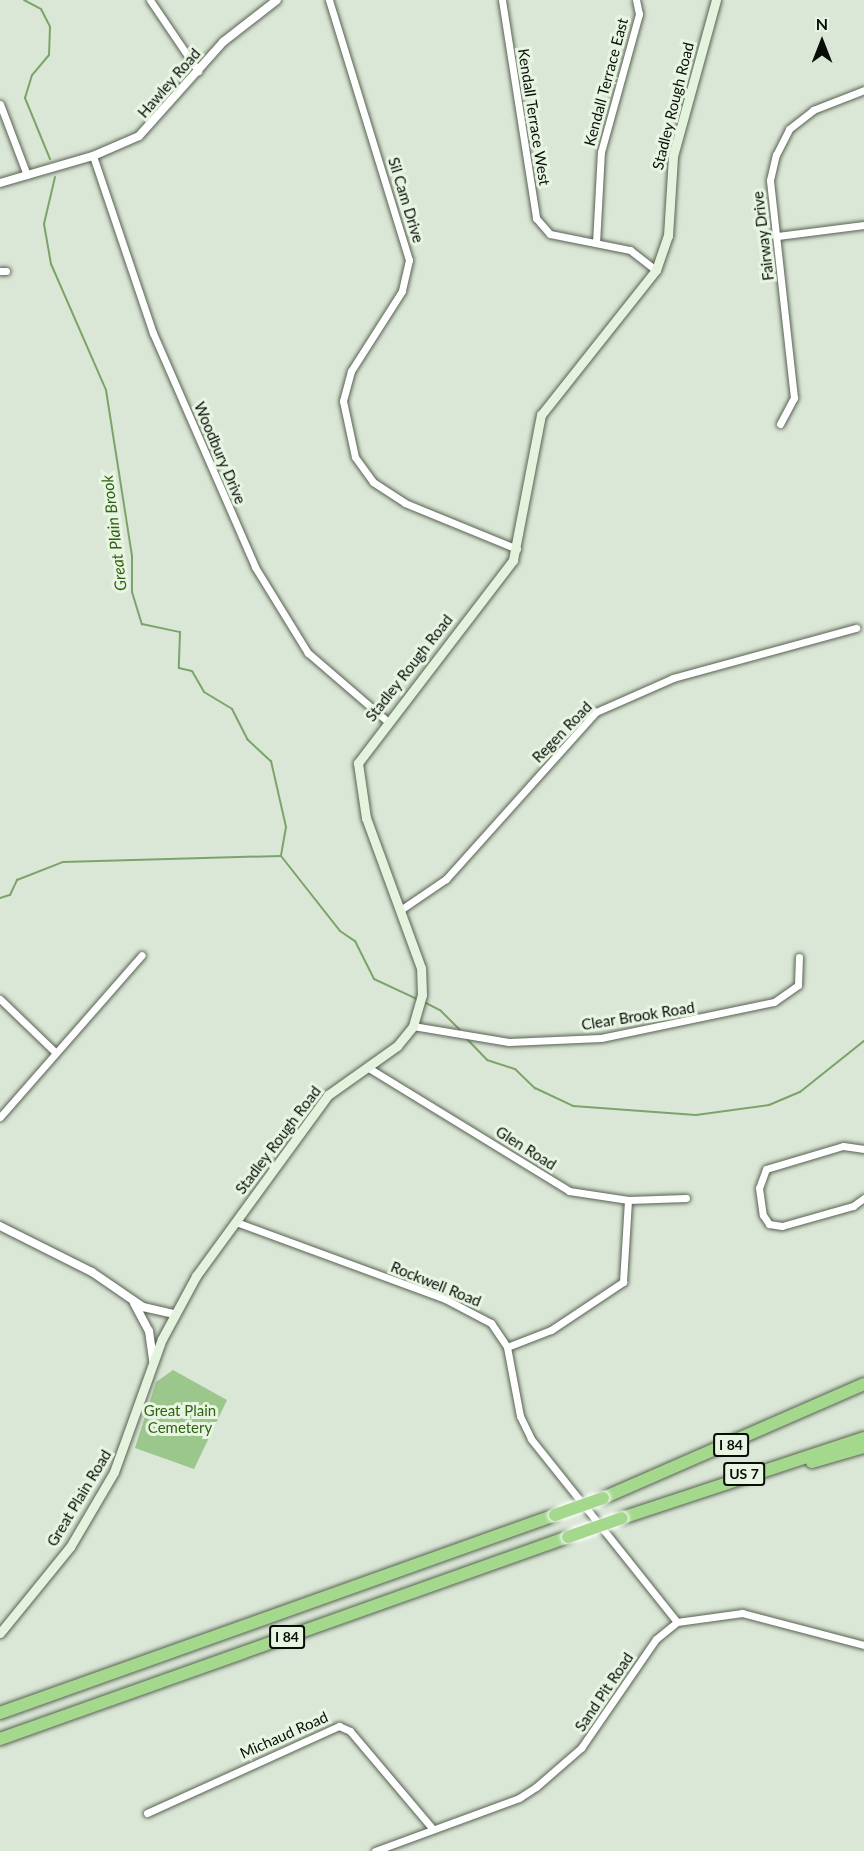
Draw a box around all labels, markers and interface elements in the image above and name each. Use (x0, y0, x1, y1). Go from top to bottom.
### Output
north arrow (792, 12, 852, 72)
text: N (816, 14, 828, 33)
street label: Kendall Terrace East (580, 16, 632, 148)
street label: Stadley Rough Road (648, 40, 698, 172)
street label: Hawley Road (134, 44, 204, 122)
street label: Kendall Terrace West (514, 47, 554, 187)
street label: Sil Cam Drive (384, 155, 428, 245)
street label: Fairway Drive (749, 190, 777, 282)
street label: Woodbury Drive (190, 399, 250, 507)
water label: Great Plain Brook (97, 474, 131, 592)
street label: Stadley Rough Road (362, 611, 456, 725)
street label: Regen Road (528, 698, 596, 766)
street label: Clear Brook Road (580, 998, 696, 1034)
street label: Stadley Rough Road (231, 1082, 325, 1198)
street label: Glen Road (492, 1122, 560, 1174)
street label: Rockwell Road (388, 1258, 484, 1310)
park label: Great Plain Cemetery (144, 1401, 216, 1436)
road number: I 84 (713, 1434, 749, 1456)
street label: Great Plain Road (43, 1446, 115, 1550)
road number: US 7 (723, 1463, 765, 1485)
road number: I 84 (269, 1626, 305, 1648)
street label: Sand Pit Road (571, 1649, 637, 1735)
street label: Michaud Road (237, 1708, 331, 1762)

